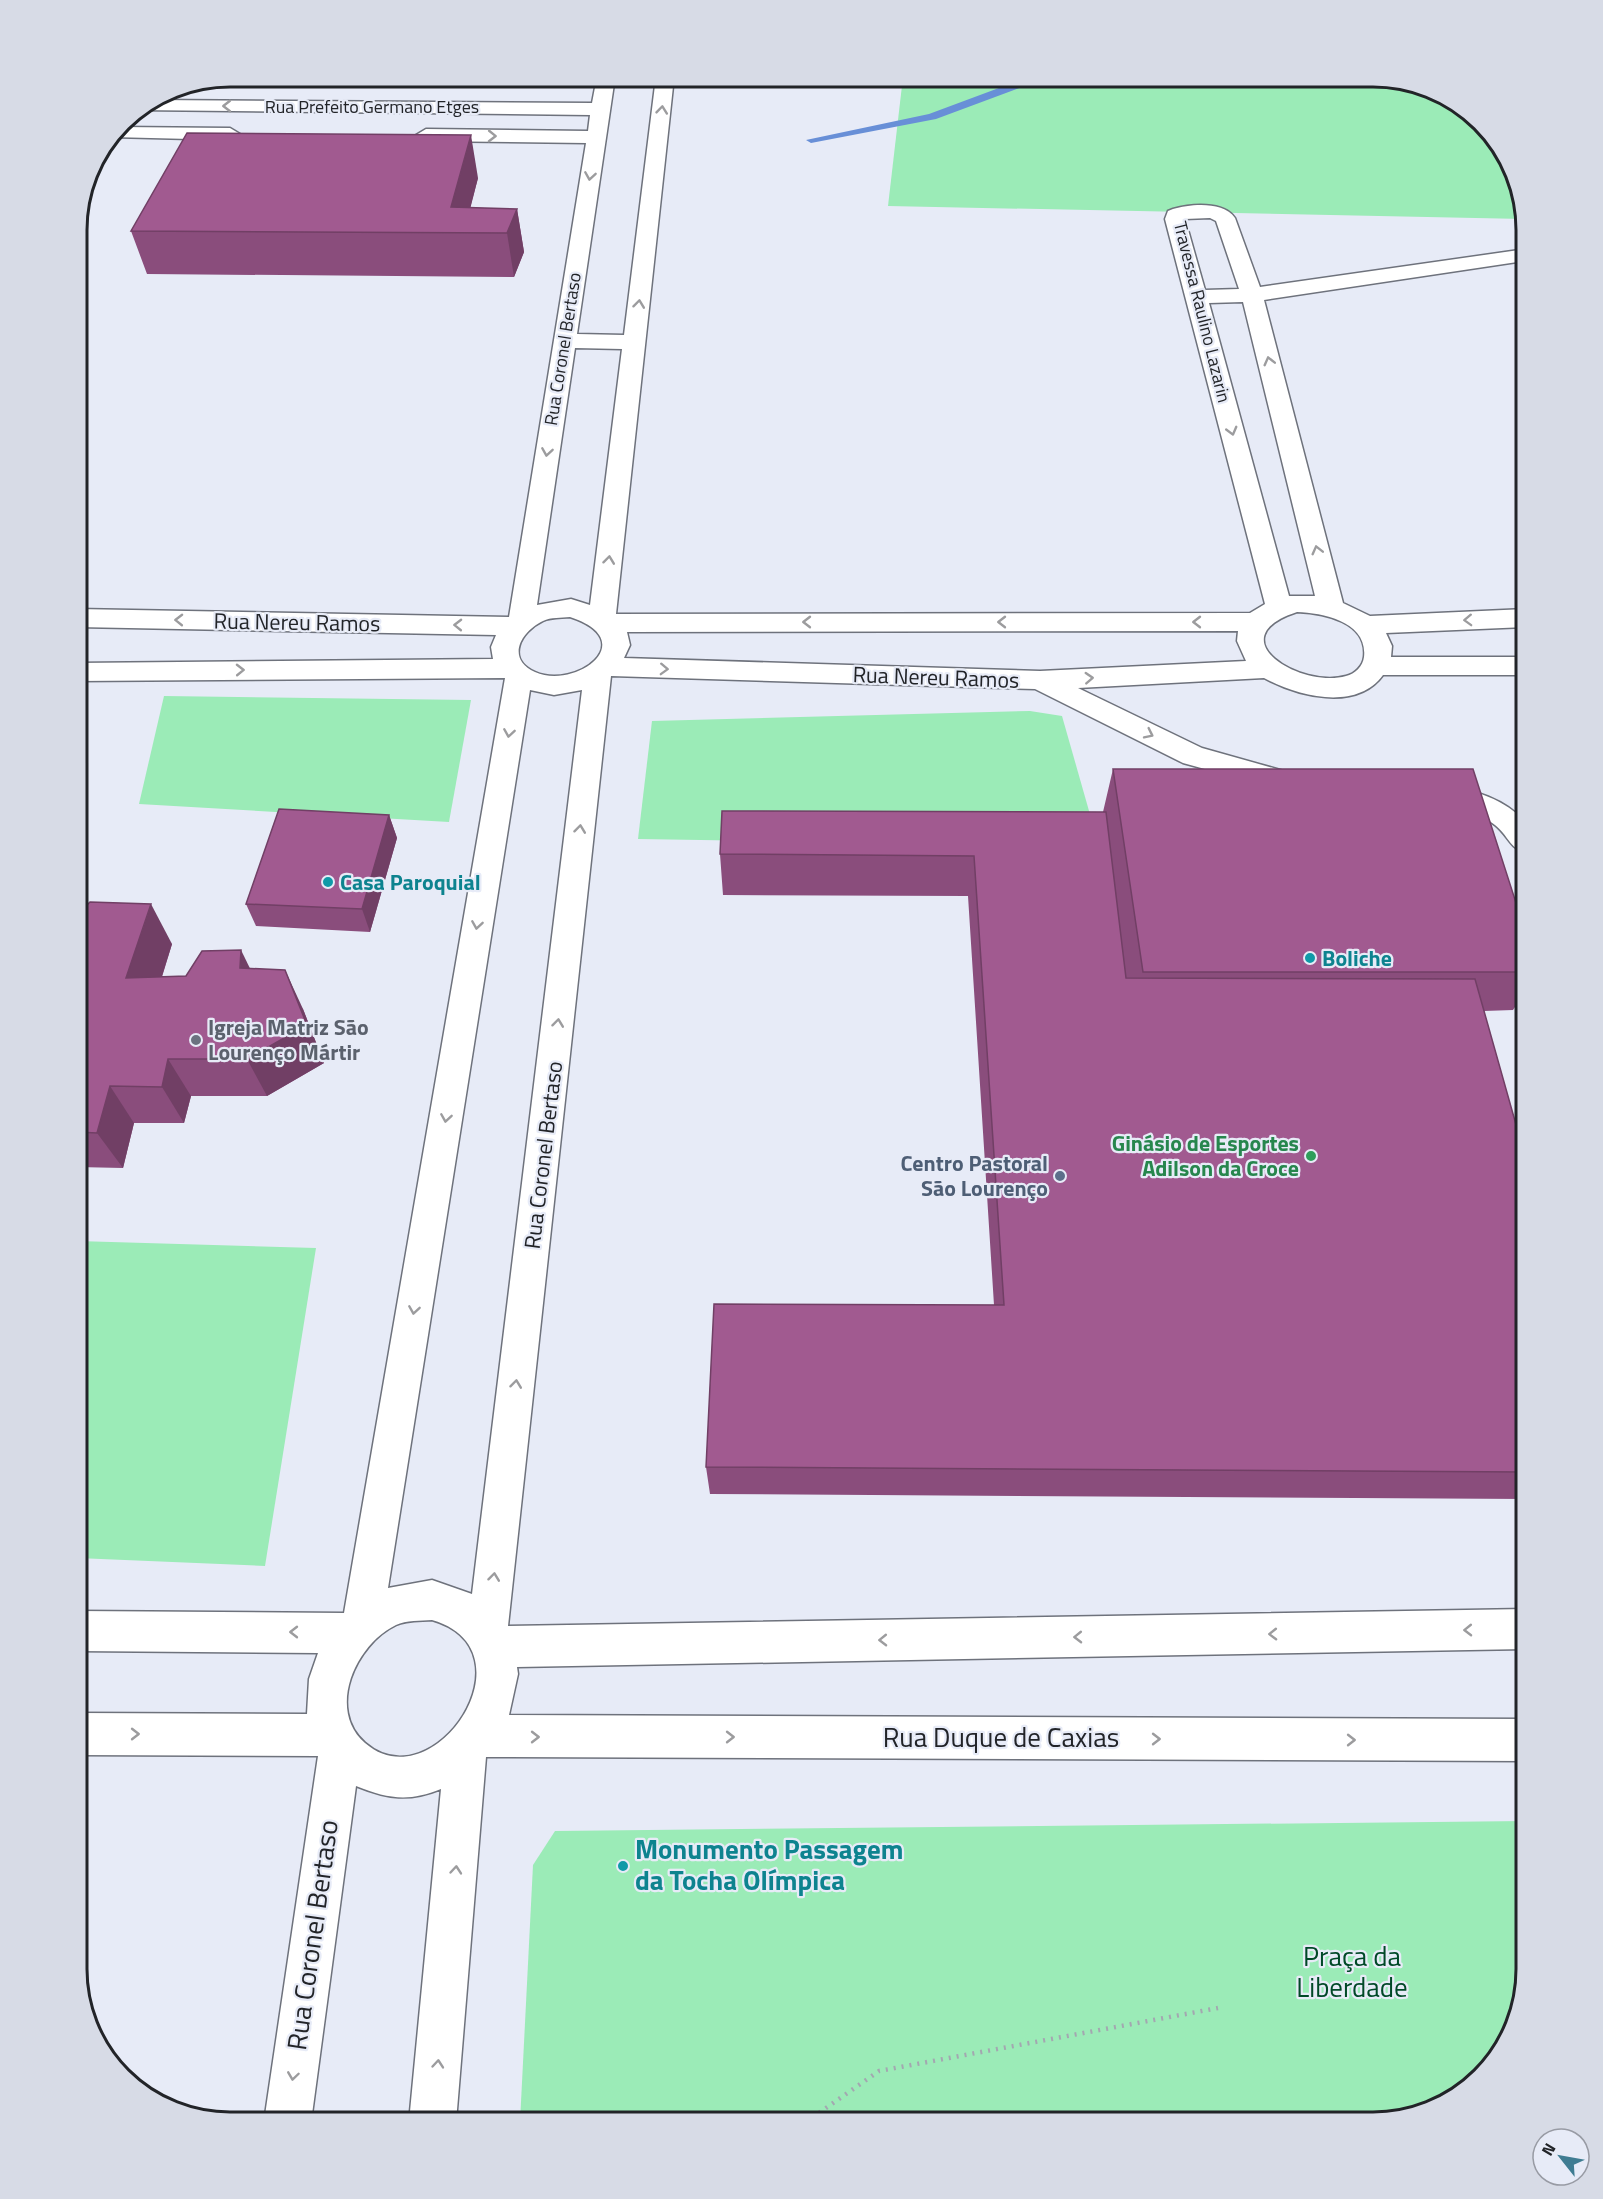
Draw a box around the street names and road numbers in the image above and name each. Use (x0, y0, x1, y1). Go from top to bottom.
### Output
street label: Rua Prefeito Germano Etges (265, 93, 479, 120)
street label: Travessa Raulino Lazarin (1167, 218, 1238, 405)
street label: Rua Coronel Bertaso (537, 270, 588, 427)
street label: Rua Nereu Ramos (213, 604, 381, 640)
street label: Rua Nereu Ramos (852, 657, 1020, 697)
street label: Rua Coronel Bertaso (515, 1059, 571, 1251)
street label: Rua Duque de Caxias (883, 1716, 1119, 1757)
street label: Rua Coronel Bertaso (275, 1817, 348, 2053)

